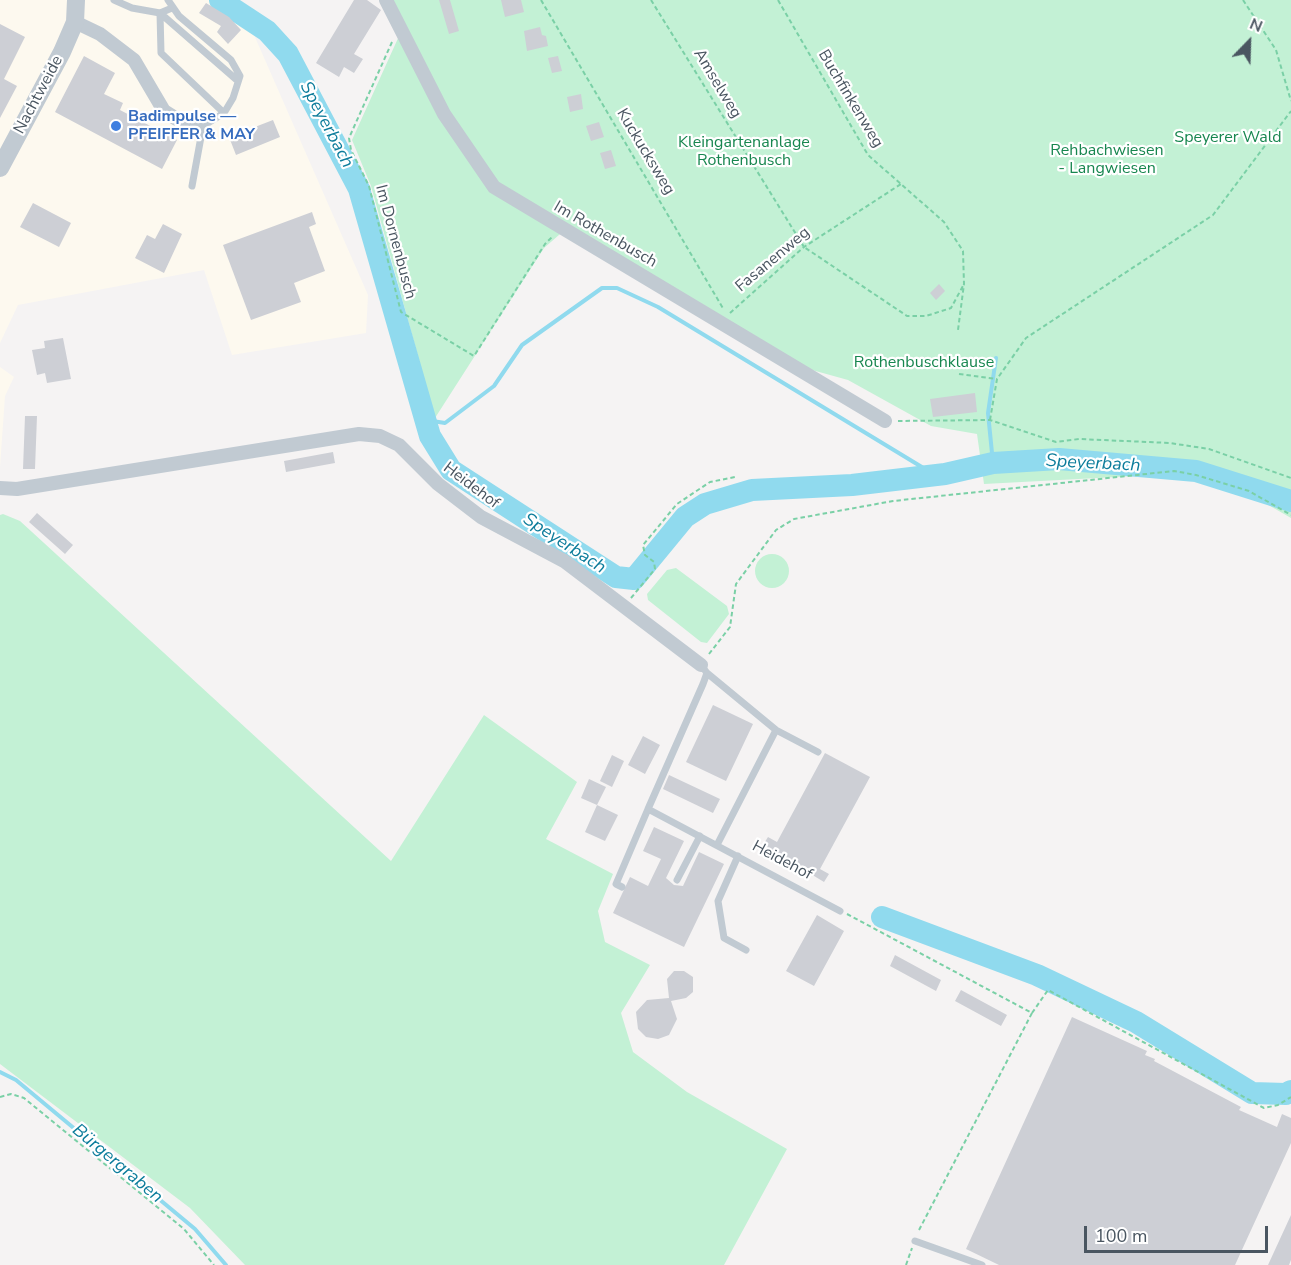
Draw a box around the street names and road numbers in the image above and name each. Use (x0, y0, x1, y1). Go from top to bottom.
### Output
street label: Amselweg (689, 46, 745, 122)
street label: Buchfinkenweg (813, 47, 887, 151)
street label: Nachtweide (10, 53, 68, 137)
street label: Kuckucksweg (612, 105, 678, 199)
street label: Im Dornenbusch (371, 183, 419, 301)
street label: Im Rothenbusch (550, 198, 660, 272)
street label: Fasanenweg (732, 223, 814, 297)
street label: Heidehof (439, 459, 503, 513)
street label: Heidehof (749, 837, 815, 885)

